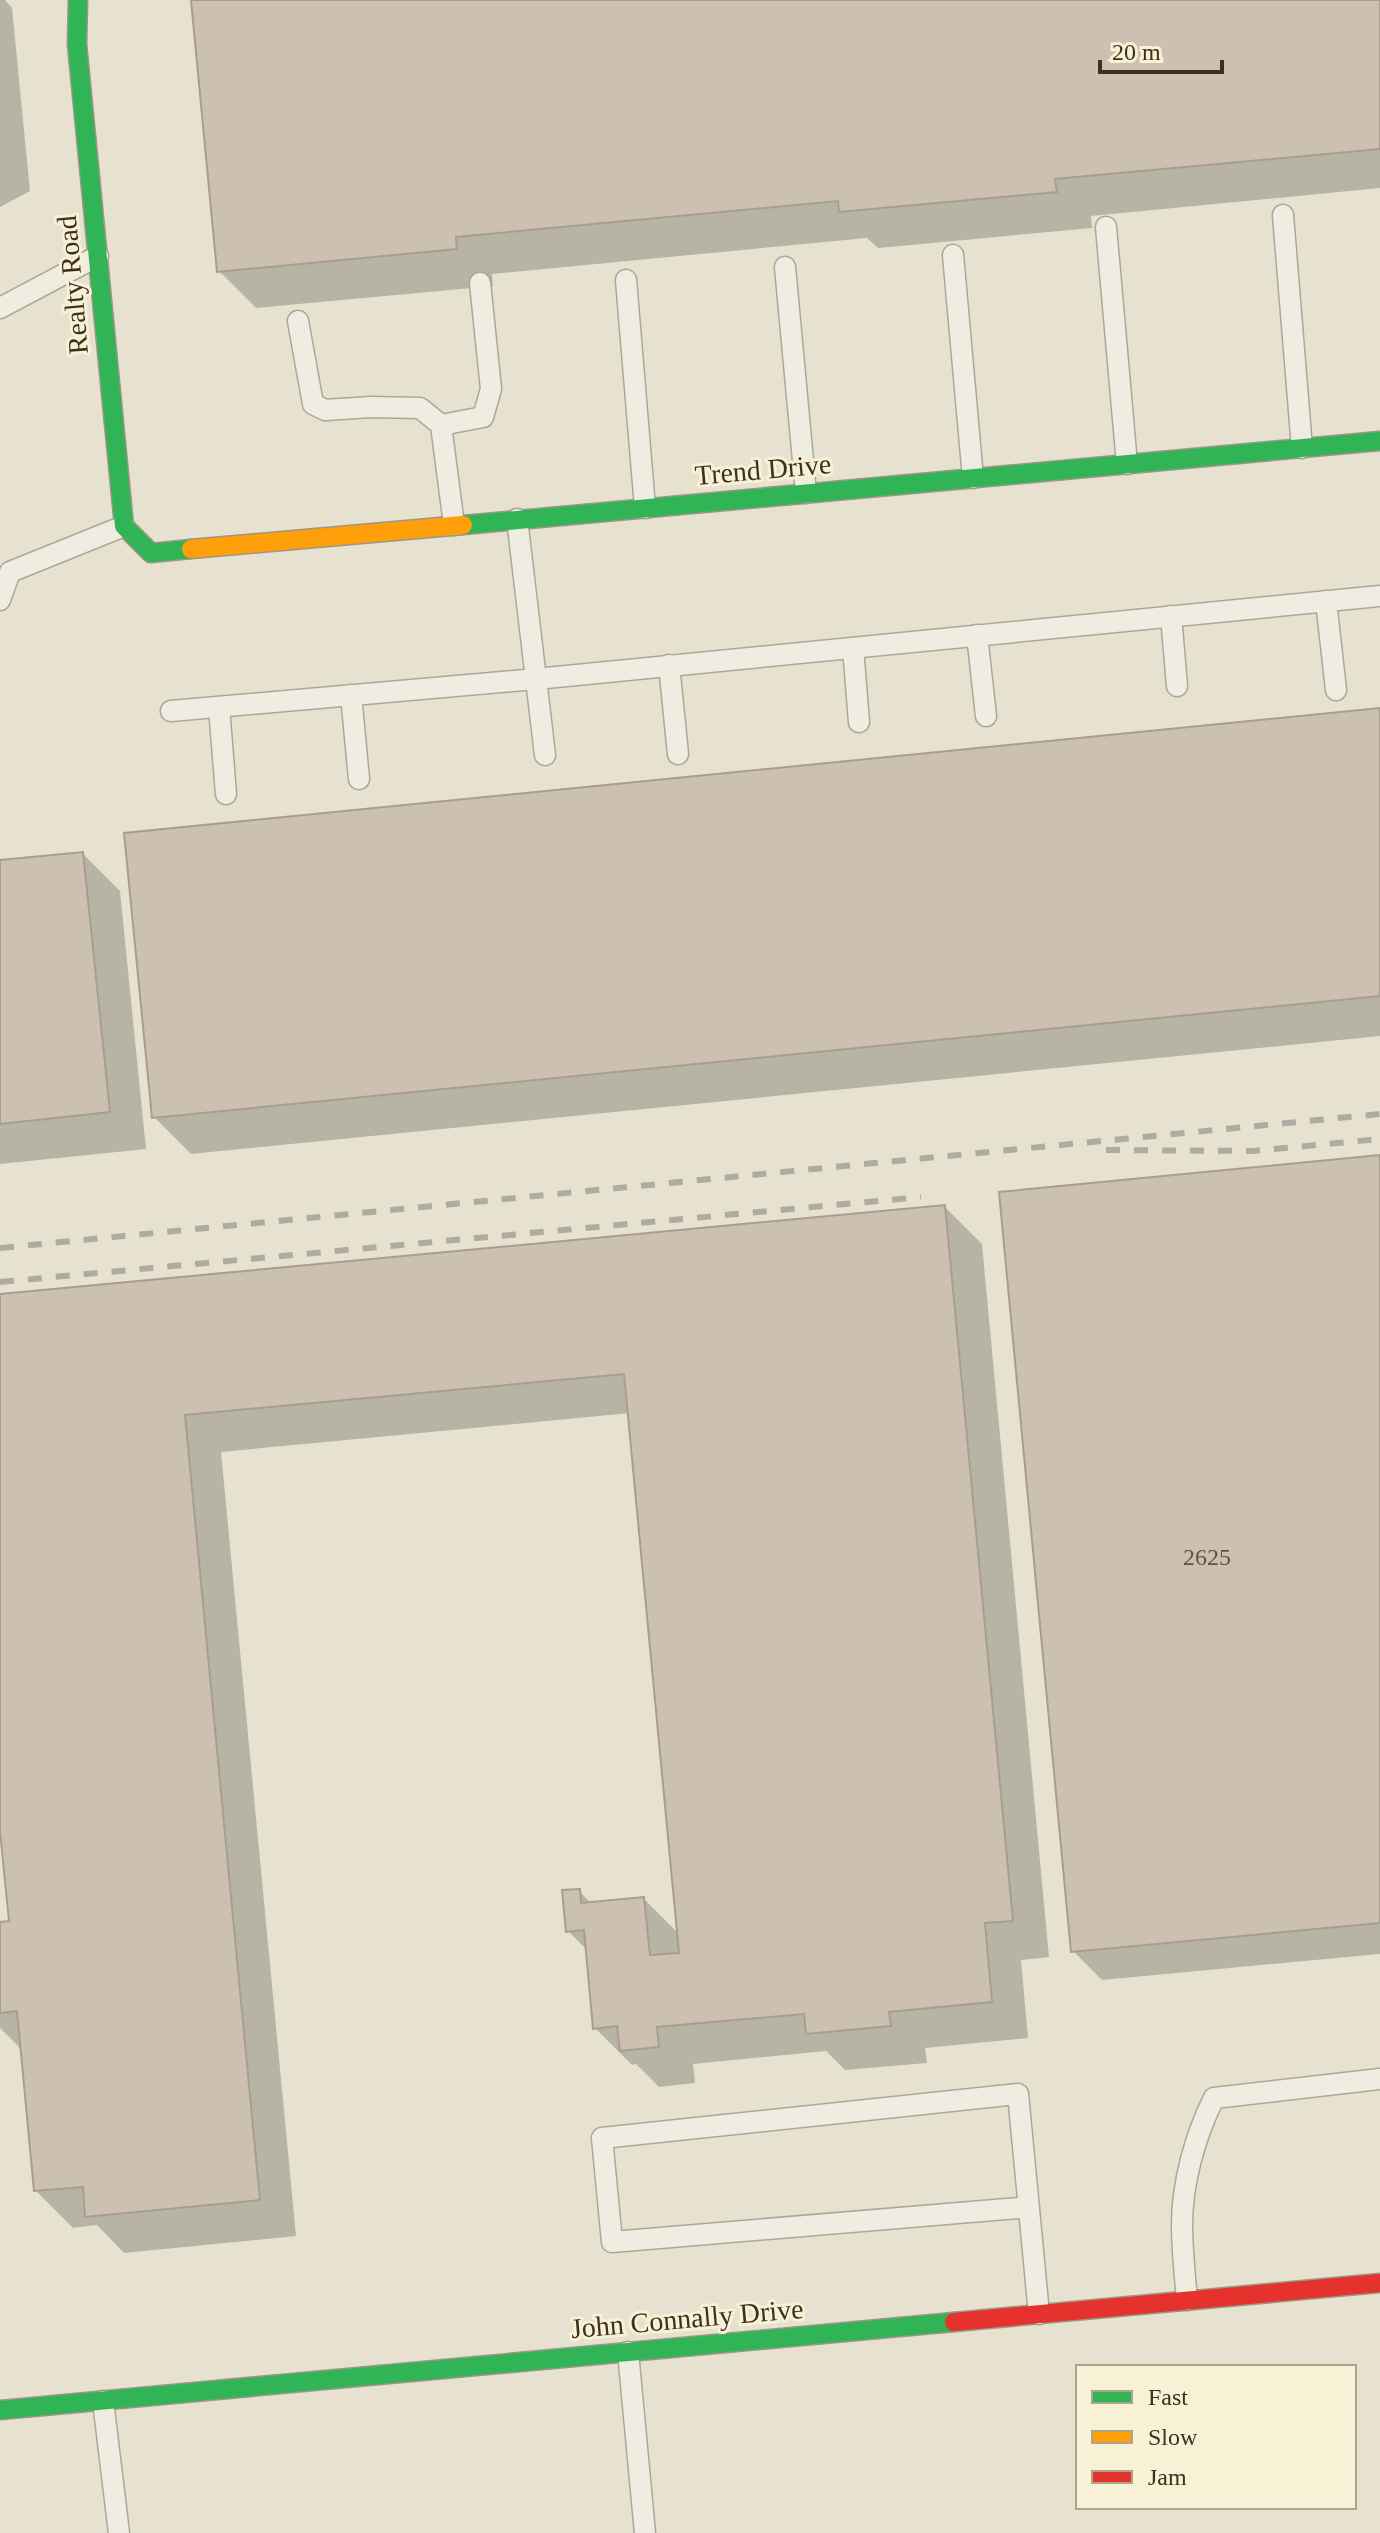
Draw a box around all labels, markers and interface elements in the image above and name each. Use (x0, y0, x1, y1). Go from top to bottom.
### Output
scale bar (1100, 24, 1222, 74)
text: 20 m (1112, 39, 1161, 65)
street label: Realty Road (51, 214, 94, 356)
street label: Trend Drive (694, 448, 832, 491)
house number: 2625 (1183, 1544, 1231, 1570)
street label: John Connally Drive (569, 2293, 805, 2344)
legend (1076, 2365, 1356, 2509)
text: Fast (1148, 2384, 1188, 2410)
text: Slow (1148, 2424, 1198, 2450)
text: Jam (1148, 2464, 1187, 2490)

